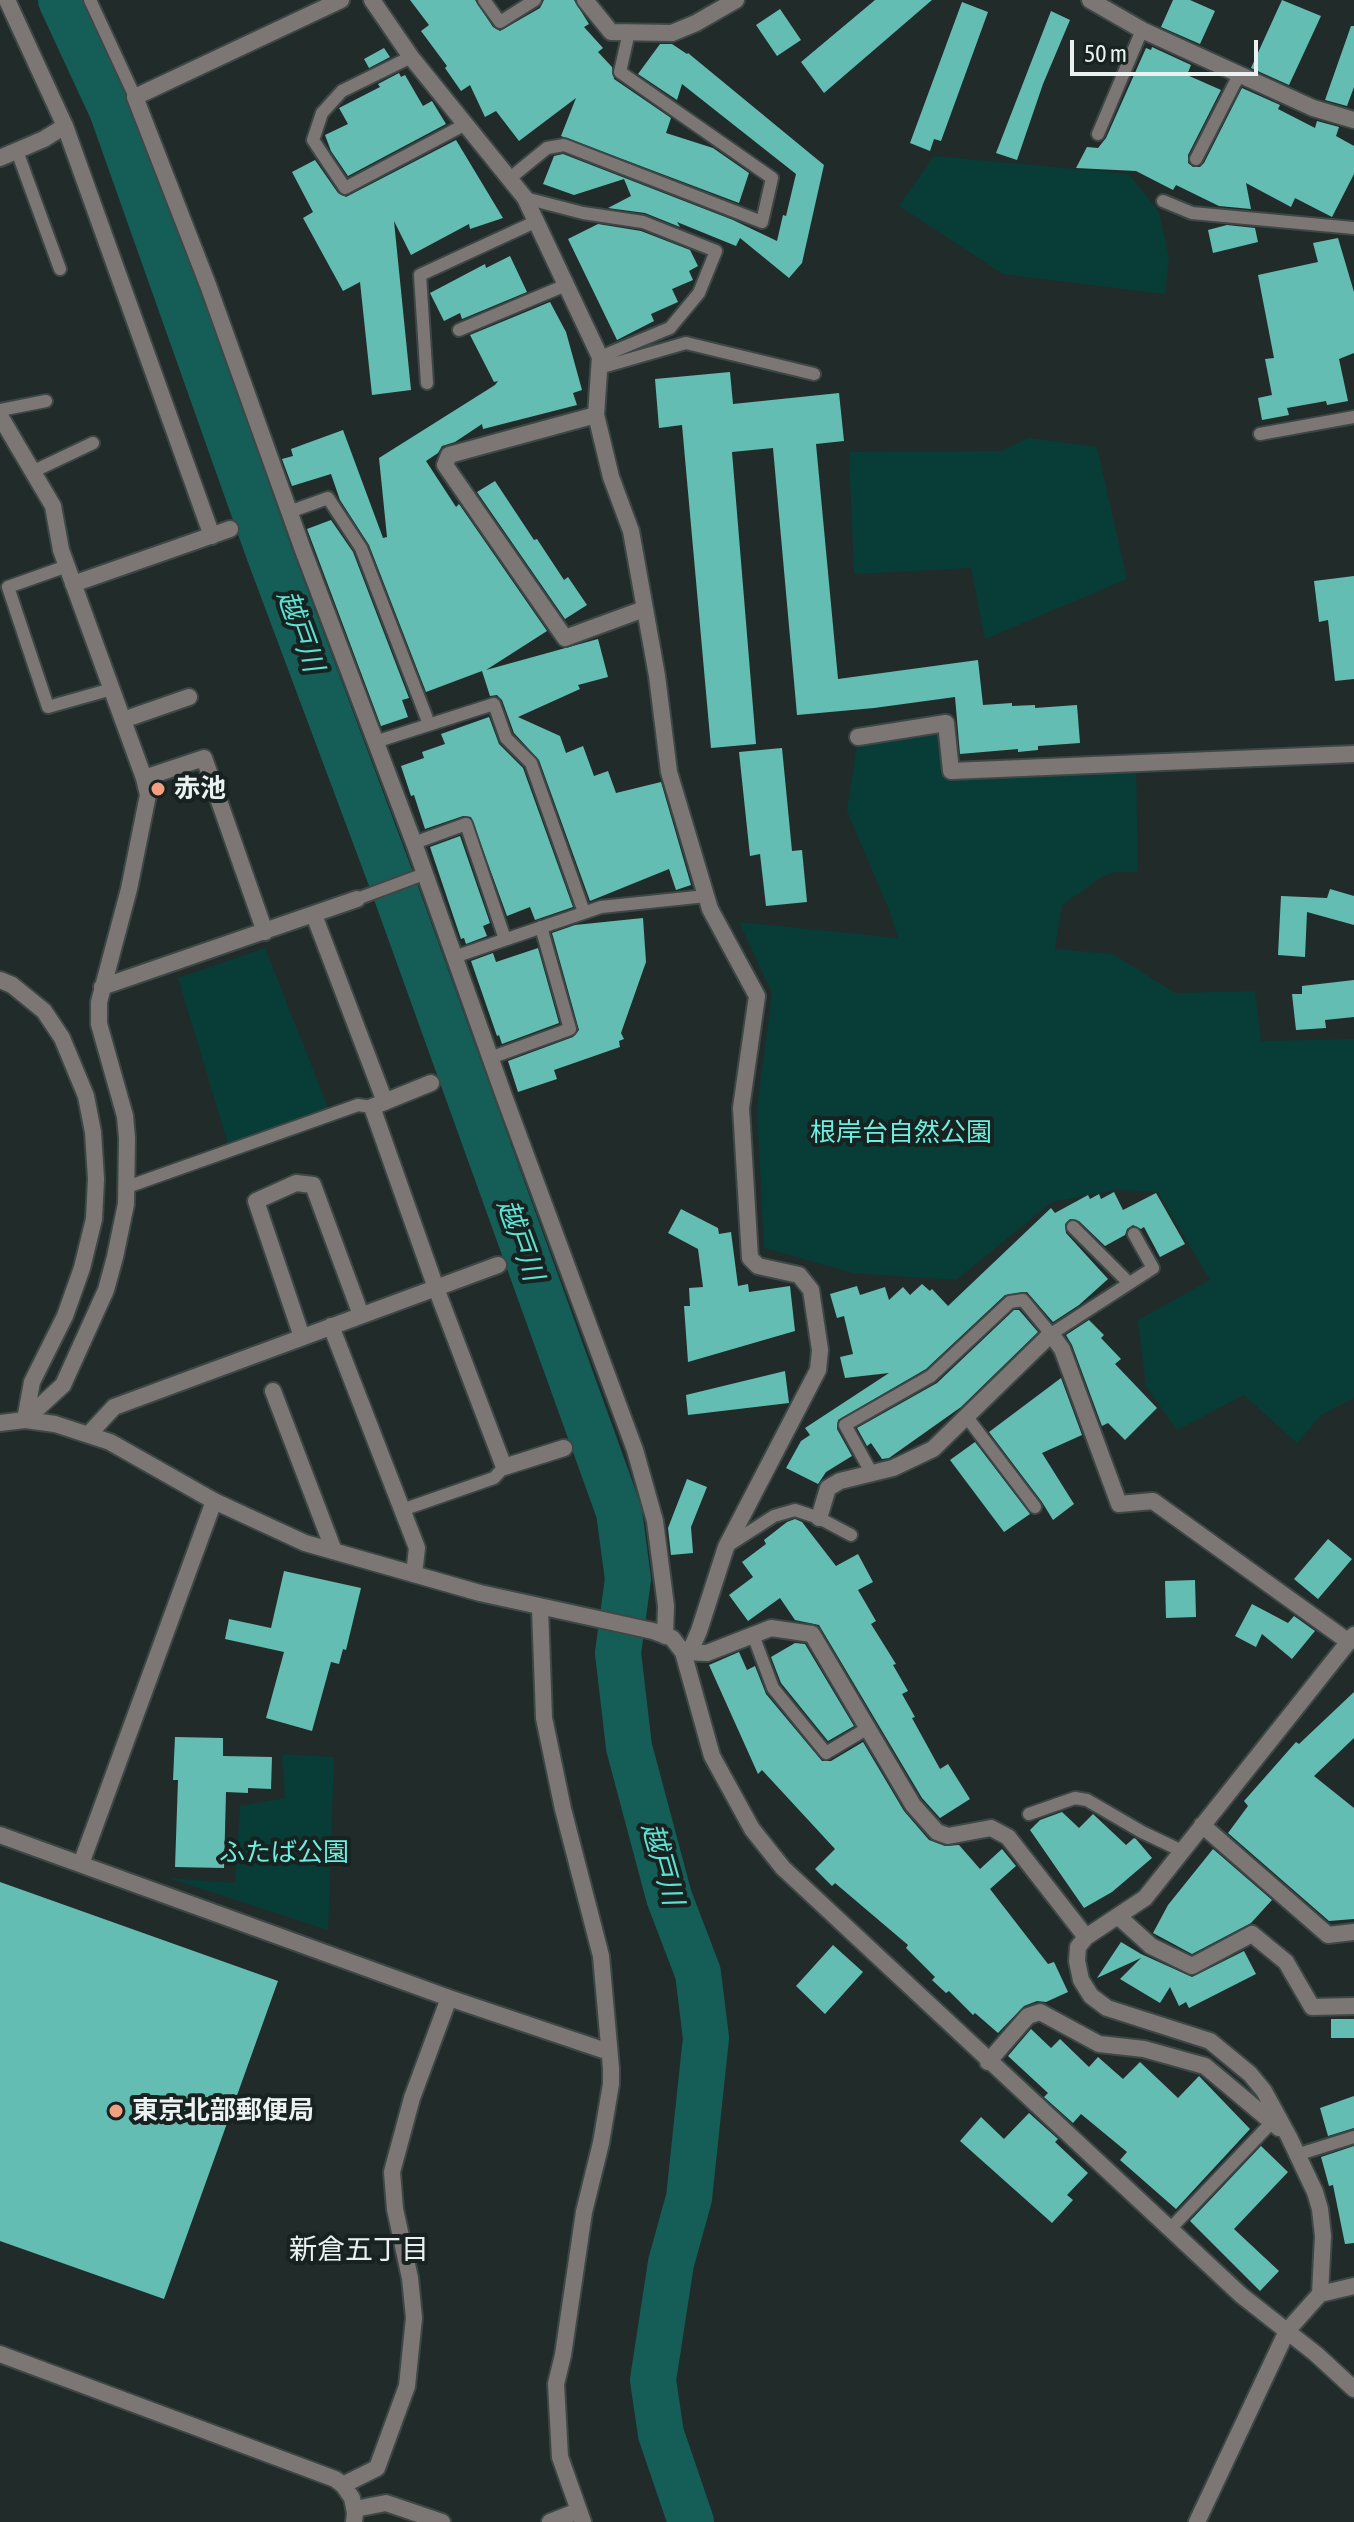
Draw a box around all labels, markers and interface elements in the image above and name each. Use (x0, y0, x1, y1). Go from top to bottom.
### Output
scale bar (1074, 24, 1262, 74)
text: 50 m (1084, 40, 1127, 67)
water label: 越戸川 (270, 586, 330, 676)
place label: 赤池 (174, 773, 226, 805)
marker: 赤池 (149, 780, 167, 798)
park label: 根岸台自然公園 (810, 1117, 992, 1149)
water label: 越戸川 (490, 1195, 550, 1285)
water label: 越戸川 (634, 1819, 690, 1909)
park label: ふたば公園 (219, 1837, 349, 1869)
place label: 東京北部郵便局 (132, 2095, 314, 2127)
marker: 東京北部郵便局 (107, 2102, 125, 2120)
district label: 新倉五丁目 (289, 2233, 429, 2267)

